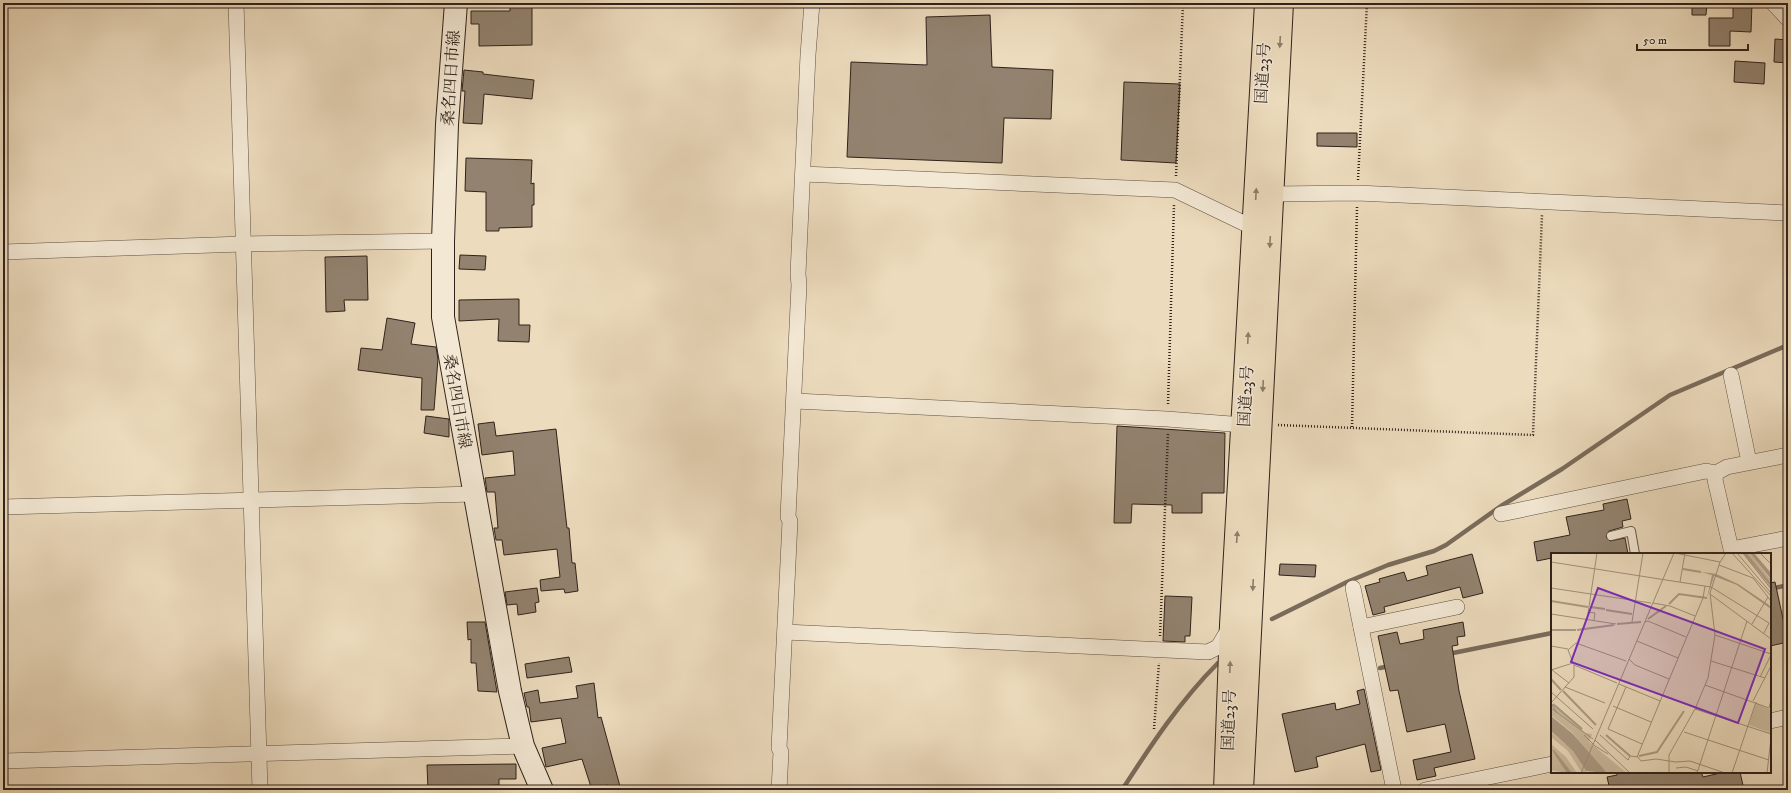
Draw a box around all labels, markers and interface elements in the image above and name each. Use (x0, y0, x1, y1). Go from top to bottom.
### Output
scale bar (1637, 26, 1748, 52)
street label: 桑名四日市線 (438, 29, 464, 127)
text: 50 m (1643, 33, 1667, 48)
one-way arrow (1277, 36, 1284, 48)
street label: 国道23号 (1251, 42, 1275, 104)
one-way arrow (1253, 187, 1259, 200)
one-way arrow (1267, 236, 1274, 248)
one-way arrow (1245, 332, 1252, 344)
street label: 桑名四日市線 (439, 352, 475, 450)
street label: 国道23号 (1234, 365, 1258, 427)
one-way arrow (1260, 380, 1266, 393)
one-way arrow (1233, 531, 1240, 543)
inset map (1551, 553, 1771, 773)
one-way arrow (1249, 579, 1256, 591)
one-way arrow (1226, 661, 1233, 673)
street label: 国道23号 (1218, 689, 1240, 751)

